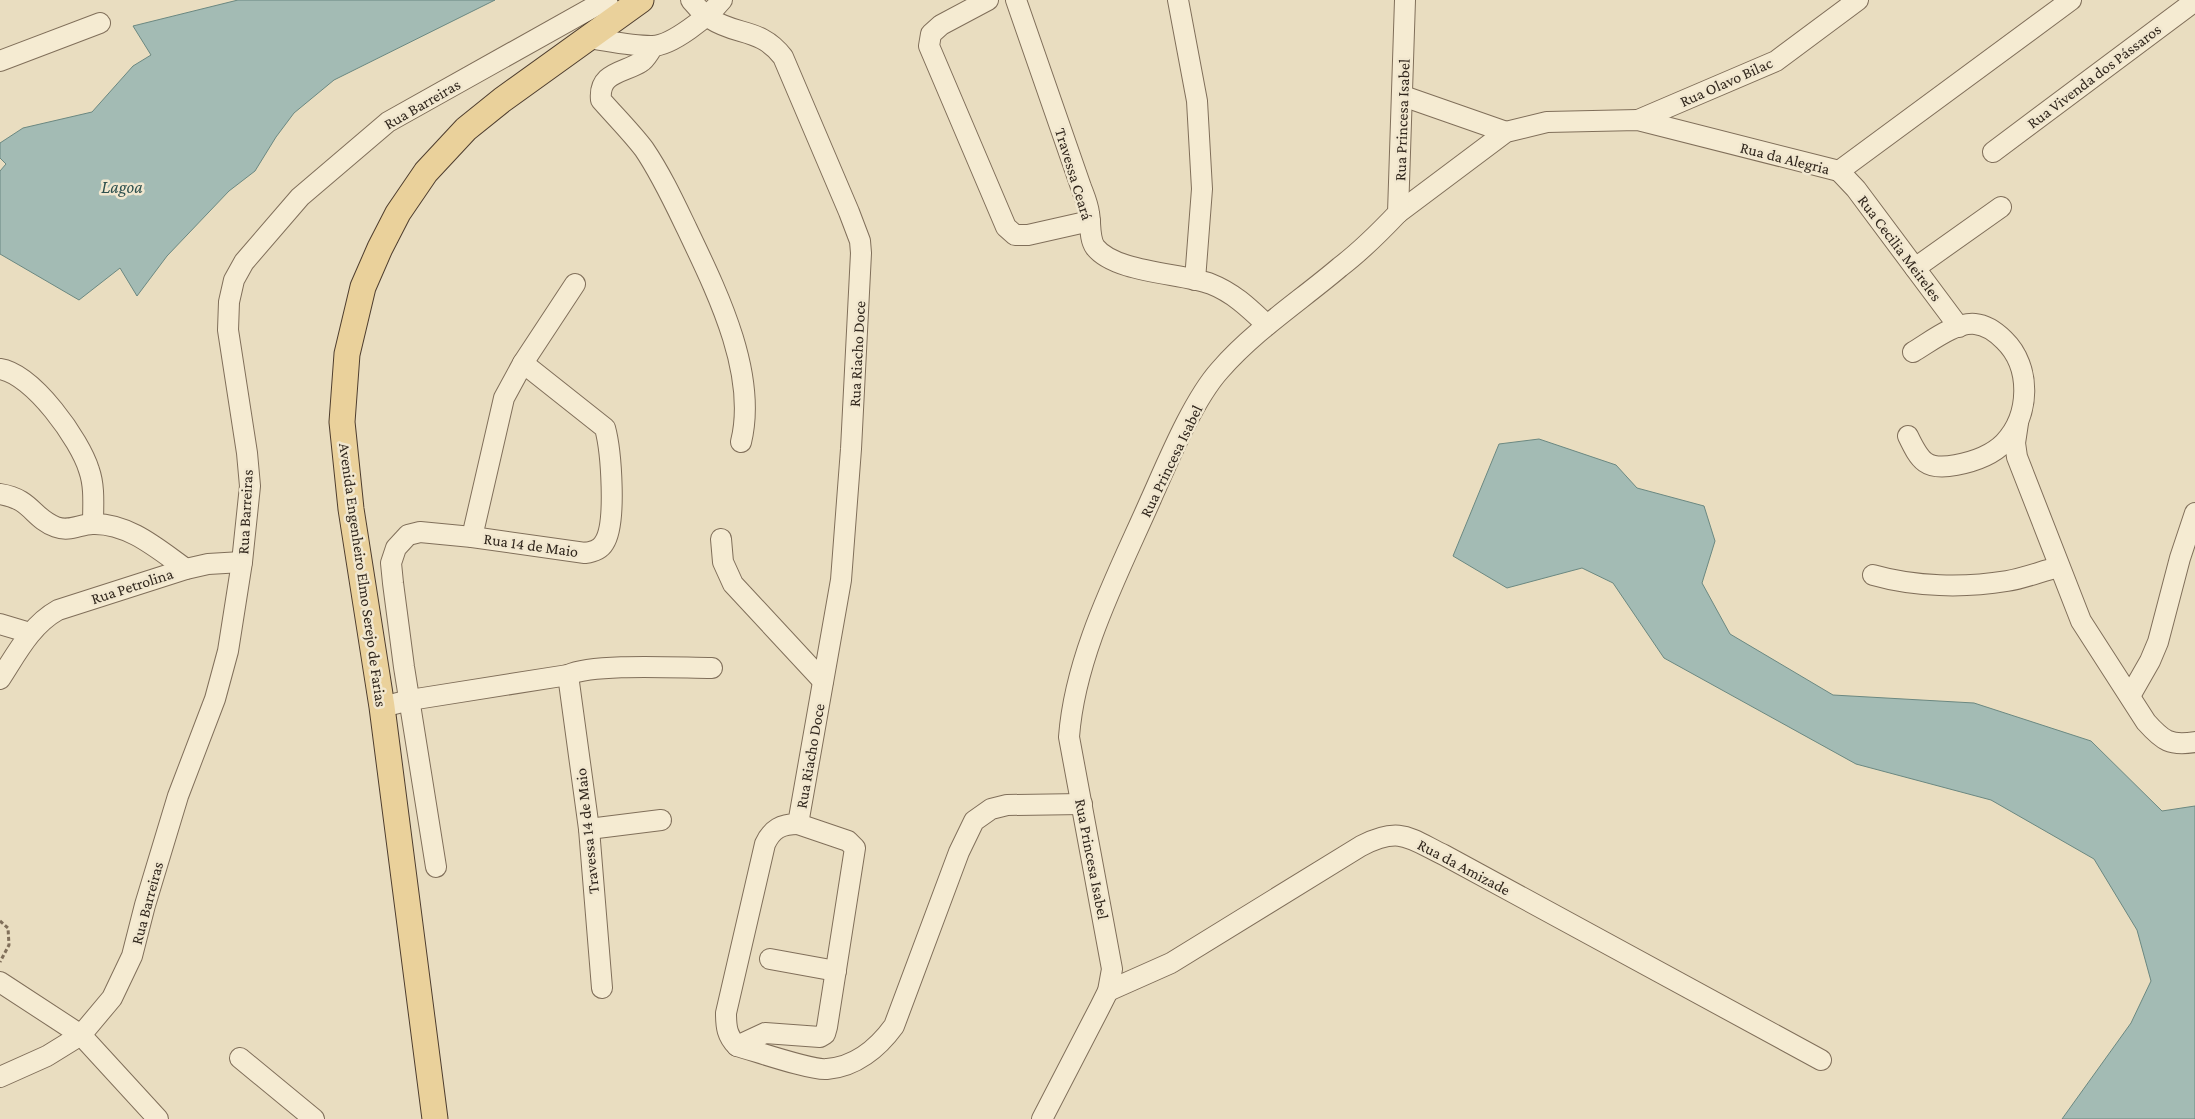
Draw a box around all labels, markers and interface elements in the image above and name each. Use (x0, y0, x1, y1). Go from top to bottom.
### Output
street label: Rua Vivenda dos Pássaros (2024, 20, 2164, 132)
street label: Rua Olavo Bilac (1677, 54, 1775, 110)
street label: Rua Princesa Isabel (1391, 59, 1413, 181)
street label: Rua Barreiras (381, 75, 463, 133)
street label: Travessa Ceará (1052, 126, 1096, 223)
street label: Rua da Alegria (1738, 139, 1832, 178)
water label: Lagoa (101, 177, 143, 197)
street label: Rua Cecilia Meireles (1855, 192, 1945, 304)
street label: Rua Riacho Doce (846, 300, 868, 408)
street label: Rua Princesa Isabel (1137, 402, 1205, 520)
street label: Avenida Engenheiro Elmo Serejo de Farias (335, 442, 390, 708)
street label: Rua Barreiras (234, 469, 256, 555)
street label: Rua 14 de Maio (483, 530, 579, 560)
street label: Rua Petrolina (89, 565, 176, 607)
street label: Rua Riacho Doce (792, 702, 828, 810)
street label: Travessa 14 de Maio (572, 767, 602, 895)
street label: Rua Princesa Isabel (1072, 797, 1112, 921)
street label: Rua da Amizade (1415, 836, 1513, 898)
street label: Rua Barreiras (128, 860, 166, 946)

